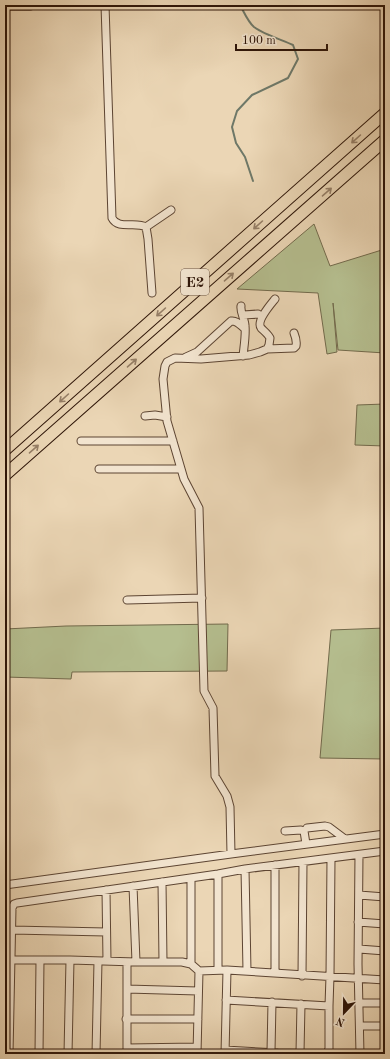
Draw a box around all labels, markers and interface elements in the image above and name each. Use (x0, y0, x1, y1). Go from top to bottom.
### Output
scale bar (236, 26, 327, 52)
text: 100 m (242, 35, 276, 47)
one-way arrow (351, 134, 361, 143)
one-way arrow (321, 187, 332, 196)
one-way arrow (253, 221, 264, 230)
road number: E2 (181, 269, 209, 295)
one-way arrow (224, 273, 234, 282)
one-way arrow (156, 307, 166, 316)
one-way arrow (126, 359, 137, 368)
one-way arrow (59, 393, 69, 403)
one-way arrow (29, 445, 39, 454)
north arrow (324, 993, 364, 1033)
text: N (334, 1014, 347, 1028)

